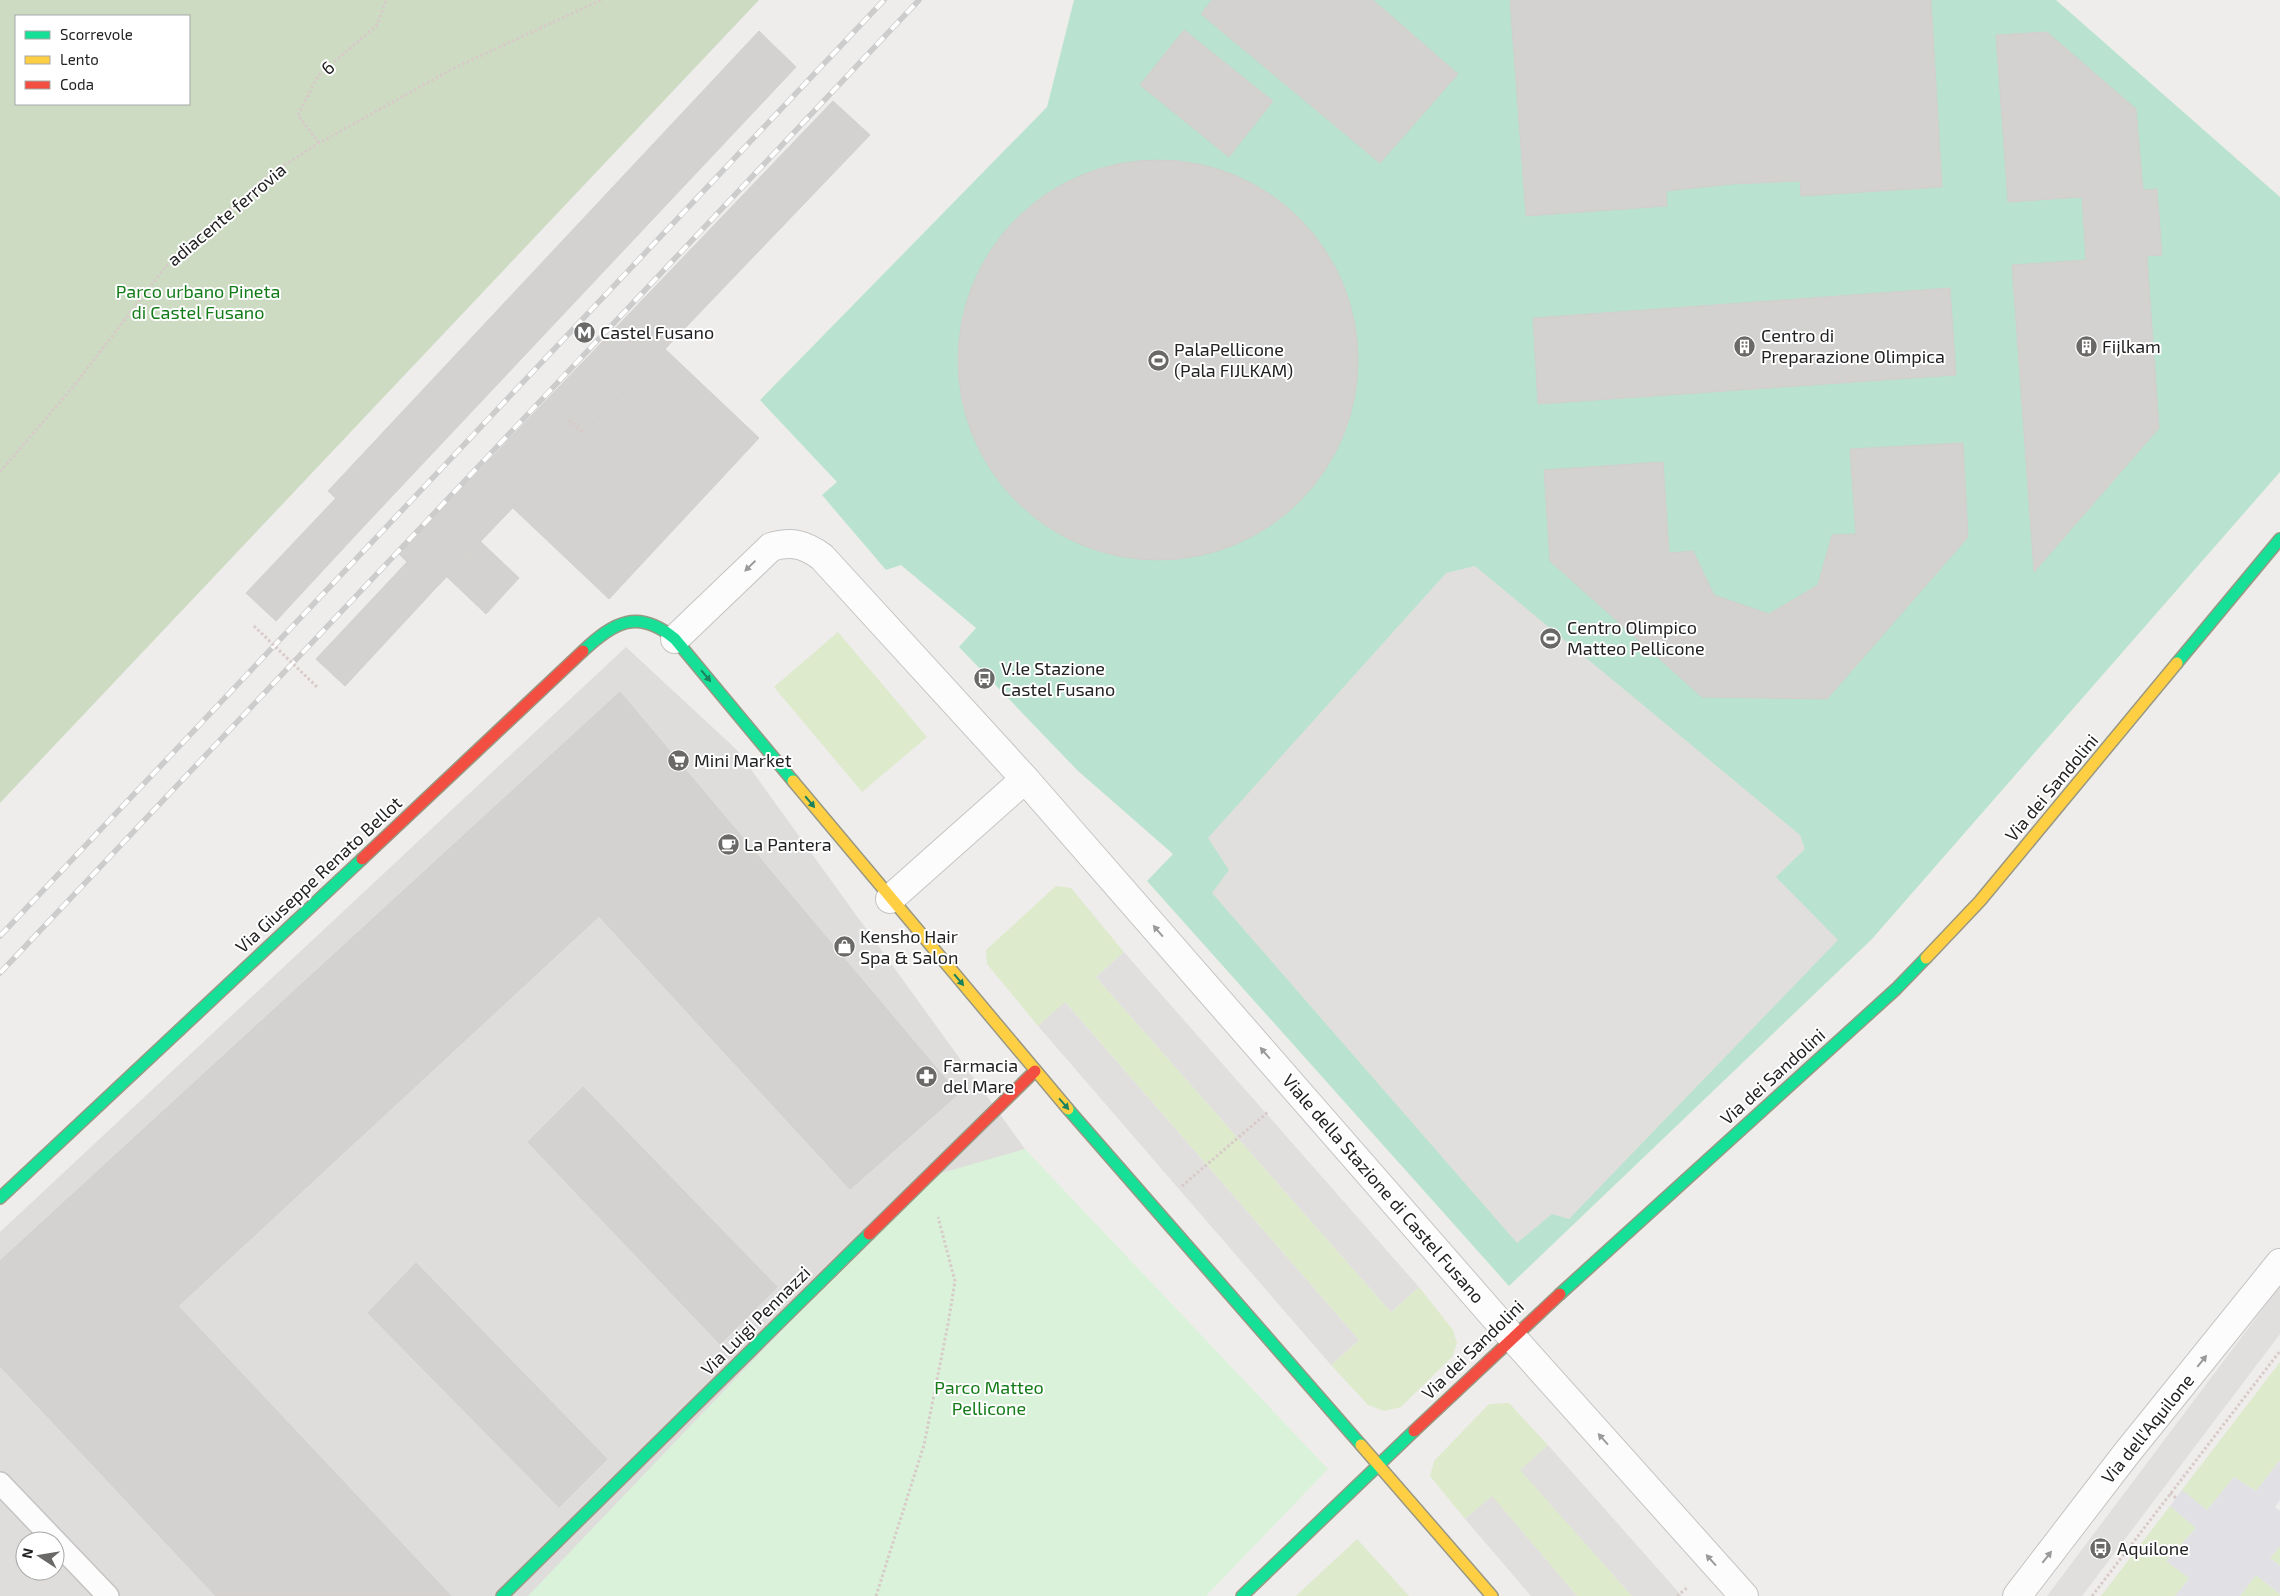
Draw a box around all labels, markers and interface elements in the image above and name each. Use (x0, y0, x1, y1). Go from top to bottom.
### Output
legend (15, 15, 190, 105)
text: Scorrevole (60, 25, 133, 43)
text: Lento (60, 50, 99, 68)
street label: 6 (316, 56, 339, 79)
text: Coda (60, 75, 94, 93)
street label: adiacente ferrovia (163, 158, 290, 270)
park label: Parco urbano Pineta di Castel Fusano (116, 280, 280, 323)
metro station icon: Castel Fusano (572, 321, 596, 345)
place label: Castel Fusano (600, 321, 714, 343)
place label: Centro di Preparazione Olimpica (1761, 324, 1945, 367)
building icon: Centro di Preparazione Olimpica (1733, 334, 1757, 358)
building icon: Fijlkam (2074, 335, 2098, 359)
place label: Fijlkam (2102, 335, 2161, 357)
place label: PalaPellicone (Pala FIJLKAM) (1174, 338, 1293, 381)
sports icon: PalaPellicone (Pala FIJLKAM) (1146, 348, 1170, 372)
one-way arrow (744, 559, 756, 571)
place label: Centro Olimpico Matteo Pellicone (1567, 616, 1705, 659)
sports icon: Centro Olimpico Matteo Pellicone (1539, 626, 1563, 650)
place label: V.le Stazione Castel Fusano (1001, 657, 1115, 700)
bus stop icon: V.le Stazione Castel Fusano (973, 667, 997, 691)
one-way arrow (700, 670, 711, 683)
street label: Via dei Sandolini (2000, 729, 2103, 846)
supermarket icon: Mini Market (666, 749, 690, 773)
place label: Mini Market (694, 749, 792, 771)
street label: Via Giuseppe Renato Bellot (231, 791, 406, 957)
one-way arrow (804, 795, 815, 808)
cafe icon: La Pantera (716, 833, 740, 857)
place label: La Pantera (744, 833, 832, 855)
place label: Kensho Hair Spa & Salon (860, 925, 958, 968)
one-way arrow (1152, 926, 1164, 938)
shop icon: Kensho Hair Spa & Salon (832, 935, 856, 959)
one-way arrow (953, 973, 964, 986)
street label: Via dei Sandolini (1715, 1023, 1829, 1129)
one-way arrow (1259, 1048, 1271, 1060)
place label: Farmacia del Mare (943, 1054, 1018, 1097)
pharmacy icon: Farmacia del Mare (915, 1064, 939, 1088)
street label: Viale della Stazione di Castel Fusano (1278, 1069, 1489, 1307)
one-way arrow (1058, 1097, 1069, 1110)
street label: Via Luigi Pennazzi (696, 1261, 815, 1380)
street label: Via dei Sandolini (1417, 1295, 1528, 1404)
one-way arrow (2196, 1355, 2207, 1368)
street label: Via dell'Aquilone (2096, 1369, 2198, 1488)
park label: Parco Matteo Pellicone (934, 1376, 1044, 1419)
one-way arrow (1597, 1433, 1609, 1445)
north arrow (15, 1531, 65, 1581)
bus stop icon: Aquilone (2089, 1537, 2113, 1561)
place label: Aquilone (2117, 1537, 2189, 1559)
text: N (17, 1546, 36, 1560)
one-way arrow (2042, 1550, 2052, 1564)
one-way arrow (1705, 1554, 1717, 1566)

